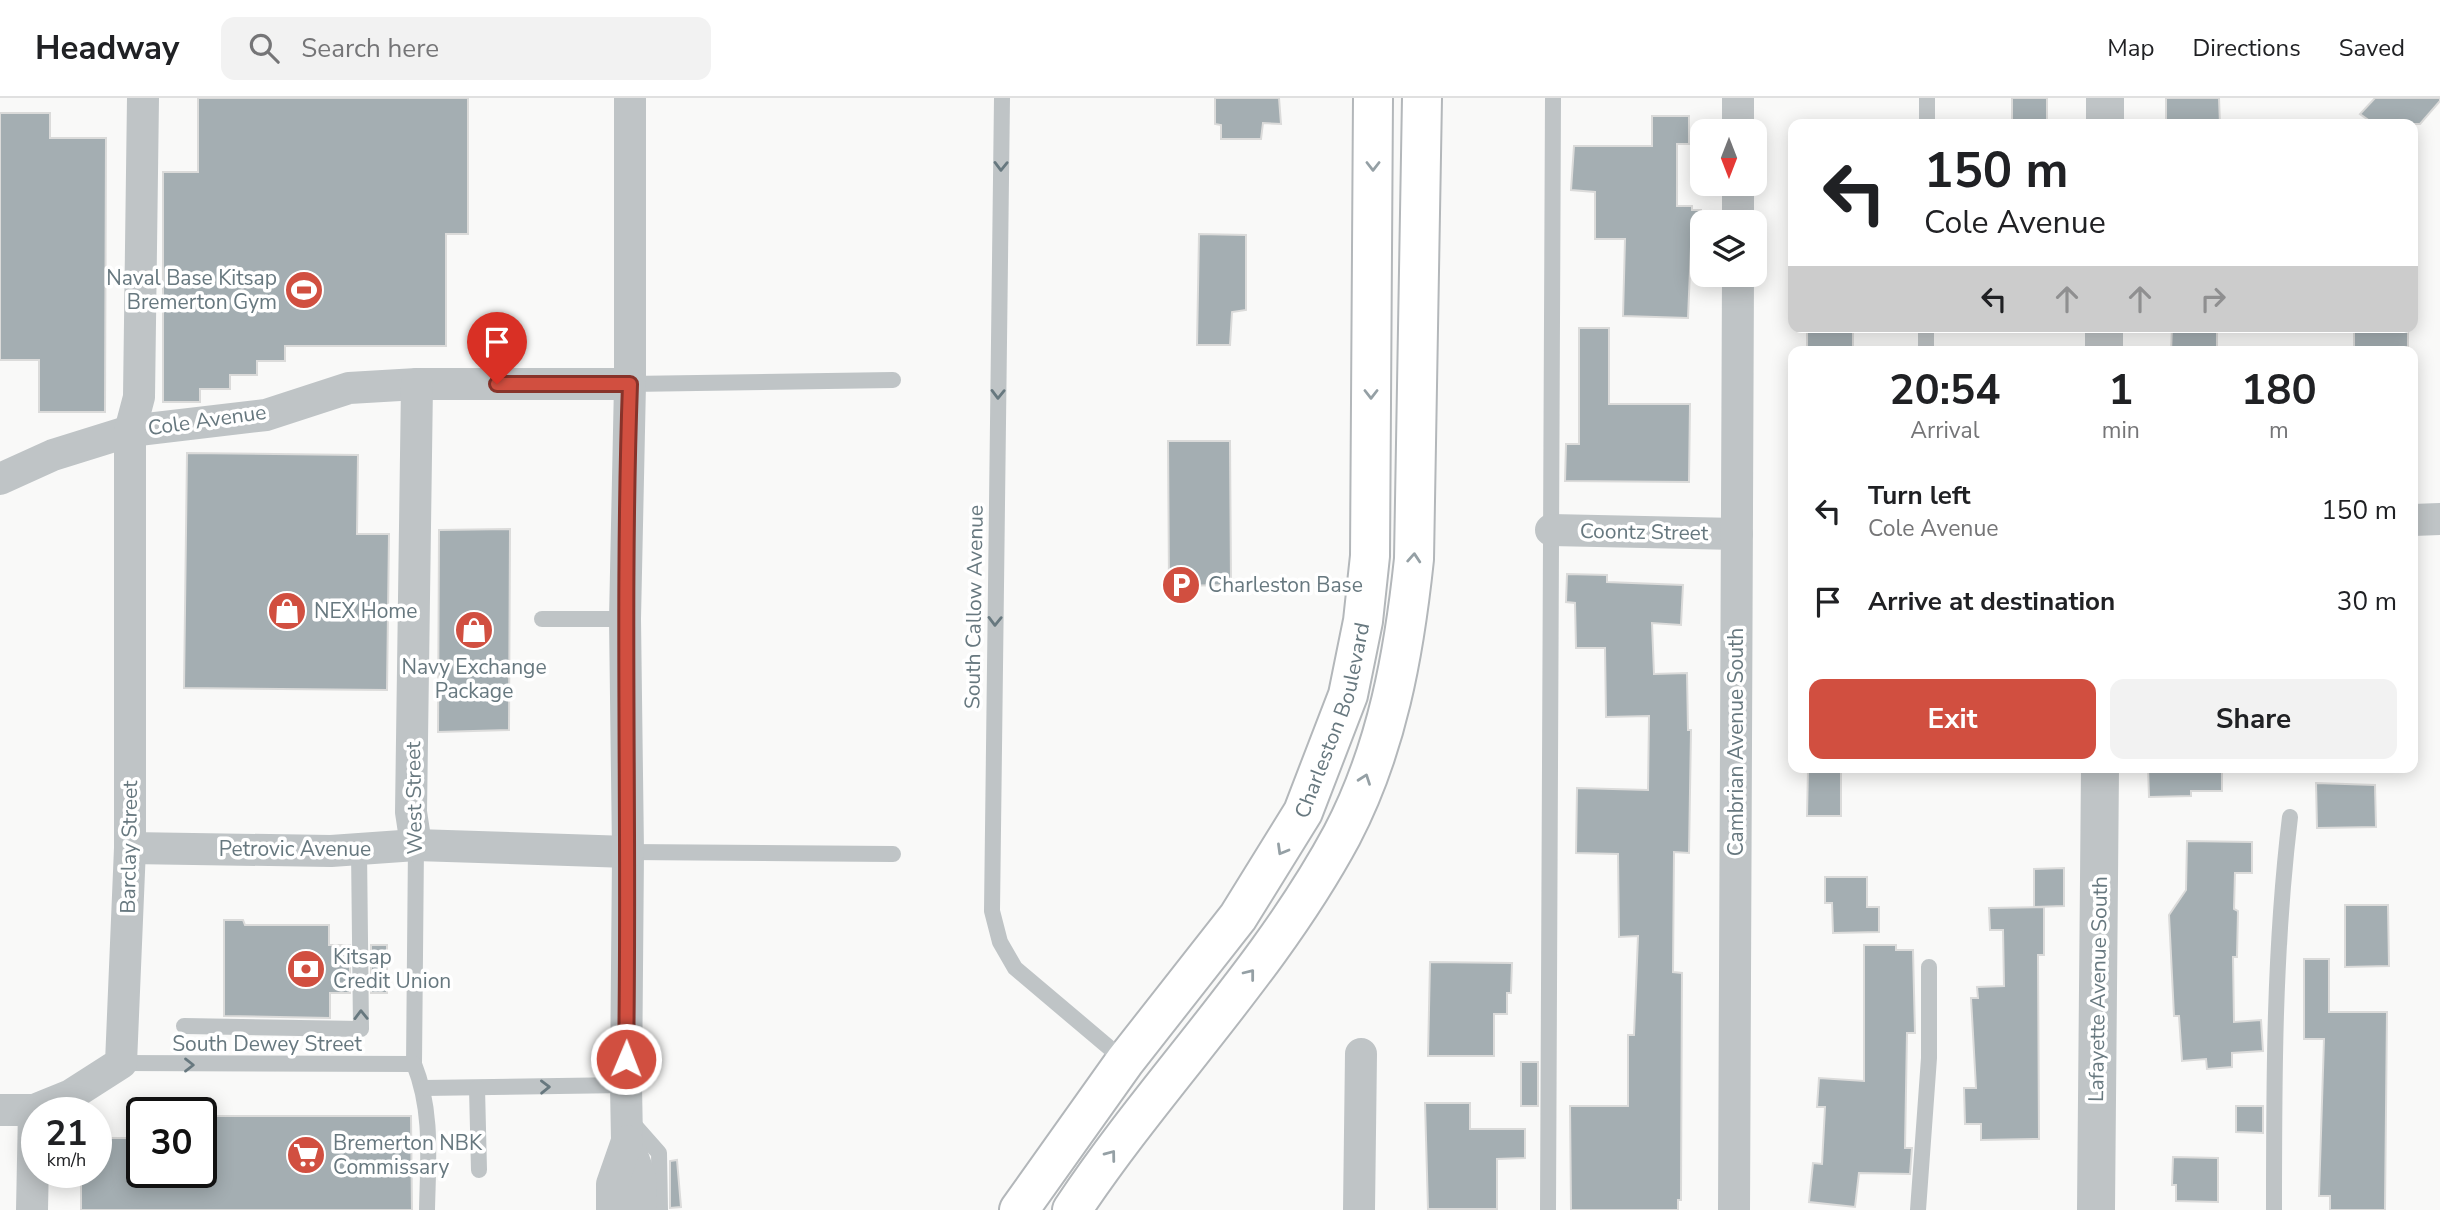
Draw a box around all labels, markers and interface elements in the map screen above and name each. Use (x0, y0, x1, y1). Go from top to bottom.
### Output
search box (221, 17, 711, 80)
text: Headway (35, 26, 179, 71)
icon: search (245, 29, 283, 67)
text: Search here (301, 31, 439, 66)
text: Map (2107, 32, 2154, 64)
text: Directions (2192, 32, 2301, 64)
text: Saved (2339, 32, 2405, 64)
north arrow (1690, 119, 1768, 196)
map controls (1690, 119, 1767, 287)
text: 150 m (1924, 137, 2068, 204)
icon: left (1809, 147, 1900, 238)
one-way arrow (993, 161, 1009, 172)
one-way arrow (1365, 161, 1381, 172)
text: Cole Avenue (1924, 201, 2106, 244)
button: layers (1690, 210, 1767, 287)
place label: Naval Base Kitsap Bremerton Gym (106, 264, 277, 316)
sports icon: Naval Base Kitsap Bremerton Gym (283, 269, 325, 311)
icon: left (1975, 280, 2013, 318)
icon: ahead (2048, 280, 2086, 318)
icon: ahead (2121, 280, 2159, 318)
icon: right (2194, 280, 2232, 318)
pin (467, 312, 527, 384)
icon: arrive (478, 323, 516, 361)
text: 20:54 (1889, 362, 2000, 419)
text: 1 (2108, 362, 2133, 419)
text: 180 (2241, 362, 2317, 419)
one-way arrow (990, 389, 1006, 399)
one-way arrow (1363, 389, 1379, 399)
street label: Cole Avenue (146, 398, 268, 442)
text: Arrival (1910, 415, 1979, 446)
text: min (2102, 415, 2140, 446)
text: m (2269, 415, 2289, 446)
text: Turn left (1868, 478, 1971, 513)
icon: left (1809, 492, 1847, 530)
text: 150 m (2321, 493, 2397, 528)
street label: South Callow Avenue (958, 505, 990, 709)
text: Cole Avenue (1868, 513, 1999, 544)
street label: Coontz Street (1580, 517, 1709, 547)
one-way arrow (1406, 552, 1421, 563)
parking icon: Charleston Base (1160, 564, 1202, 606)
place label: Charleston Base (1208, 571, 1363, 599)
icon: arrive (1809, 583, 1847, 621)
text: Arrive at destination (1868, 584, 2115, 619)
text: 30 m (2337, 584, 2397, 619)
shop icon: NEX Home (266, 590, 308, 632)
place label: NEX Home (314, 597, 417, 625)
shop icon: Navy Exchange Package (453, 609, 495, 651)
one-way arrow (987, 616, 1002, 627)
street label: Charleston Boulevard (1288, 620, 1376, 822)
street label: Cambrian Avenue South (1722, 628, 1750, 856)
place label: Navy Exchange Package (401, 653, 547, 705)
button: Exit (1809, 679, 2096, 759)
button: Share (2110, 679, 2397, 759)
street label: West Street (399, 741, 429, 855)
one-way arrow (1357, 774, 1371, 786)
street label: Barclay Street (114, 780, 144, 914)
street label: Petrovic Avenue (219, 835, 371, 863)
one-way arrow (1277, 843, 1290, 856)
street label: Lafayette Avenue South (2082, 876, 2114, 1102)
place label: Kitsap Credit Union (333, 943, 451, 995)
bank icon: Kitsap Credit Union (285, 948, 327, 990)
one-way arrow (1242, 970, 1255, 982)
one-way arrow (353, 1009, 368, 1020)
position arrow (589, 1022, 663, 1096)
street label: South Dewey Street (172, 1030, 362, 1058)
one-way arrow (184, 1057, 195, 1073)
one-way arrow (540, 1079, 551, 1094)
speed limit sign: 30 (126, 1097, 217, 1188)
text: 21 (45, 1110, 88, 1157)
place label: Bremerton NBK Commissary (333, 1129, 483, 1181)
supermarket icon: Bremerton NBK Commissary (285, 1134, 327, 1176)
text: km/h (47, 1148, 86, 1172)
one-way arrow (1103, 1150, 1116, 1162)

